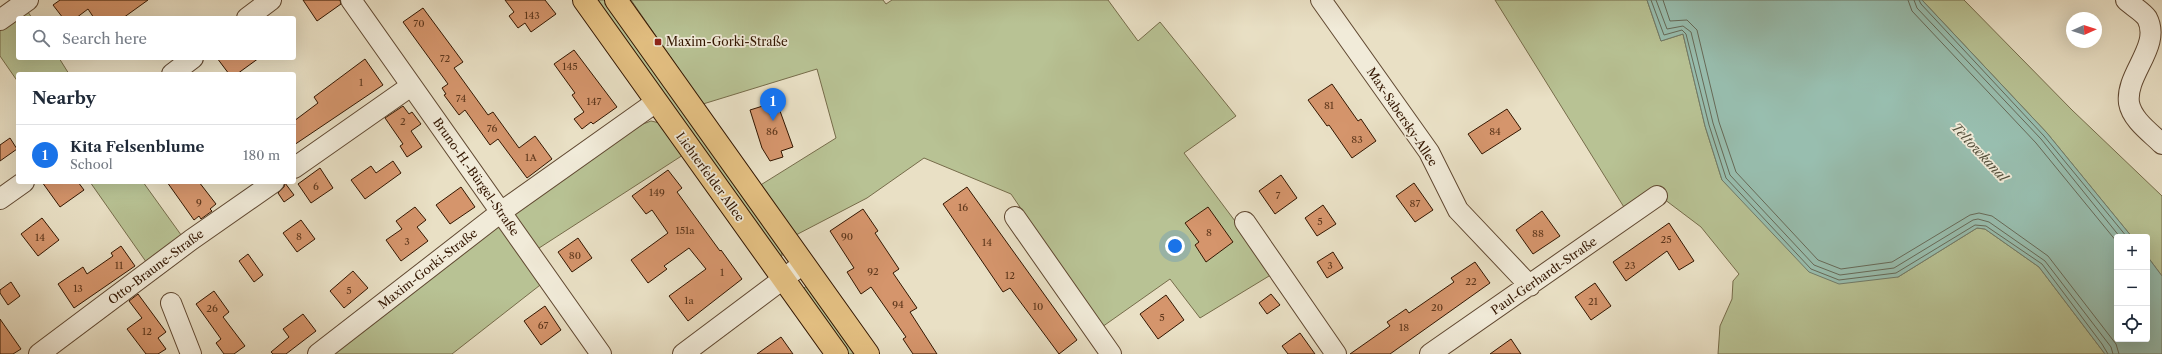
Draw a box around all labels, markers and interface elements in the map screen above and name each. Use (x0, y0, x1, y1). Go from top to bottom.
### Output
house number: 143 (524, 9, 540, 22)
north arrow (2066, 12, 2102, 48)
search box (16, 16, 296, 60)
house number: 70 (413, 17, 425, 30)
icon: search (30, 27, 52, 49)
text: Search here (62, 29, 147, 48)
place label: Maxim-Gorki-Straße (666, 34, 788, 49)
marker: Maxim-Gorki-Straße (653, 37, 663, 47)
house number: 72 (440, 52, 451, 65)
house number: 145 (562, 60, 578, 73)
street label: Max-Sabersky-Allee (1364, 64, 1441, 169)
house number: 1 (359, 76, 364, 89)
text: Nearby (32, 88, 96, 108)
pin: 1 (760, 88, 786, 121)
house number: 74 (456, 92, 466, 105)
house number: 147 (587, 95, 602, 108)
house number: 81 (1324, 99, 1335, 112)
house number: 2 (400, 115, 406, 128)
street label: Bruno-H.-Bürgel-Straße (430, 115, 523, 239)
water label: Teltowkanal (1949, 119, 2013, 186)
house number: 76 (487, 122, 497, 135)
house number: 86 (766, 125, 778, 138)
house number: 84 (1489, 125, 1501, 138)
street label: Lichterfelder Allee (673, 129, 748, 225)
house number: 83 (1351, 133, 1363, 146)
text: Kita Felsenblume (70, 137, 205, 156)
text: 1 (42, 147, 48, 163)
text: 180 m (243, 147, 280, 163)
house number: 1A (525, 151, 538, 164)
text: School (70, 156, 113, 172)
house number: 6 (313, 180, 319, 193)
house number: 149 (649, 186, 665, 199)
house number: 7 (1276, 189, 1281, 202)
house number: 9 (196, 196, 202, 209)
house number: 87 (1410, 197, 1420, 210)
house number: 16 (958, 201, 968, 214)
house number: 5 (1317, 215, 1323, 228)
house number: 151a (675, 224, 695, 237)
street label: Maxim-Gorki-Straße (375, 225, 480, 312)
street label: Otto-Braune-Straße (105, 226, 207, 307)
house number: 8 (1206, 226, 1212, 239)
house number: 88 (1532, 227, 1544, 240)
house number: 8 (296, 230, 302, 243)
house number: 90 (841, 230, 853, 243)
house number: 14 (35, 231, 45, 244)
street label: Paul-Gerhardt-Straße (1488, 233, 1600, 318)
house number: 25 (1660, 233, 1672, 246)
map controls (2114, 234, 2150, 342)
button: + (2114, 234, 2150, 270)
house number: 3 (404, 235, 410, 248)
house number: 14 (982, 236, 992, 249)
your location (1165, 236, 1185, 256)
house number: 80 (569, 249, 581, 262)
house number: 11 (115, 259, 124, 272)
house number: 3 (1327, 259, 1333, 272)
house number: 23 (1624, 259, 1636, 272)
house number: 92 (867, 265, 879, 278)
house number: 1 (720, 266, 725, 279)
house number: 12 (1005, 269, 1015, 282)
button: − (2114, 270, 2150, 306)
house number: 22 (1465, 275, 1477, 288)
house number: 13 (73, 282, 83, 295)
house number: 5 (346, 284, 352, 297)
house number: 1a (684, 294, 694, 307)
house number: 21 (1588, 295, 1599, 308)
house number: 94 (892, 298, 904, 311)
house number: 10 (1033, 300, 1043, 313)
house number: 20 (1431, 301, 1443, 314)
house number: 26 (206, 302, 218, 315)
button: locate (2114, 306, 2150, 342)
house number: 5 (1159, 311, 1165, 324)
house number: 67 (538, 319, 548, 332)
house number: 18 (1399, 321, 1409, 334)
house number: 12 (142, 325, 152, 338)

